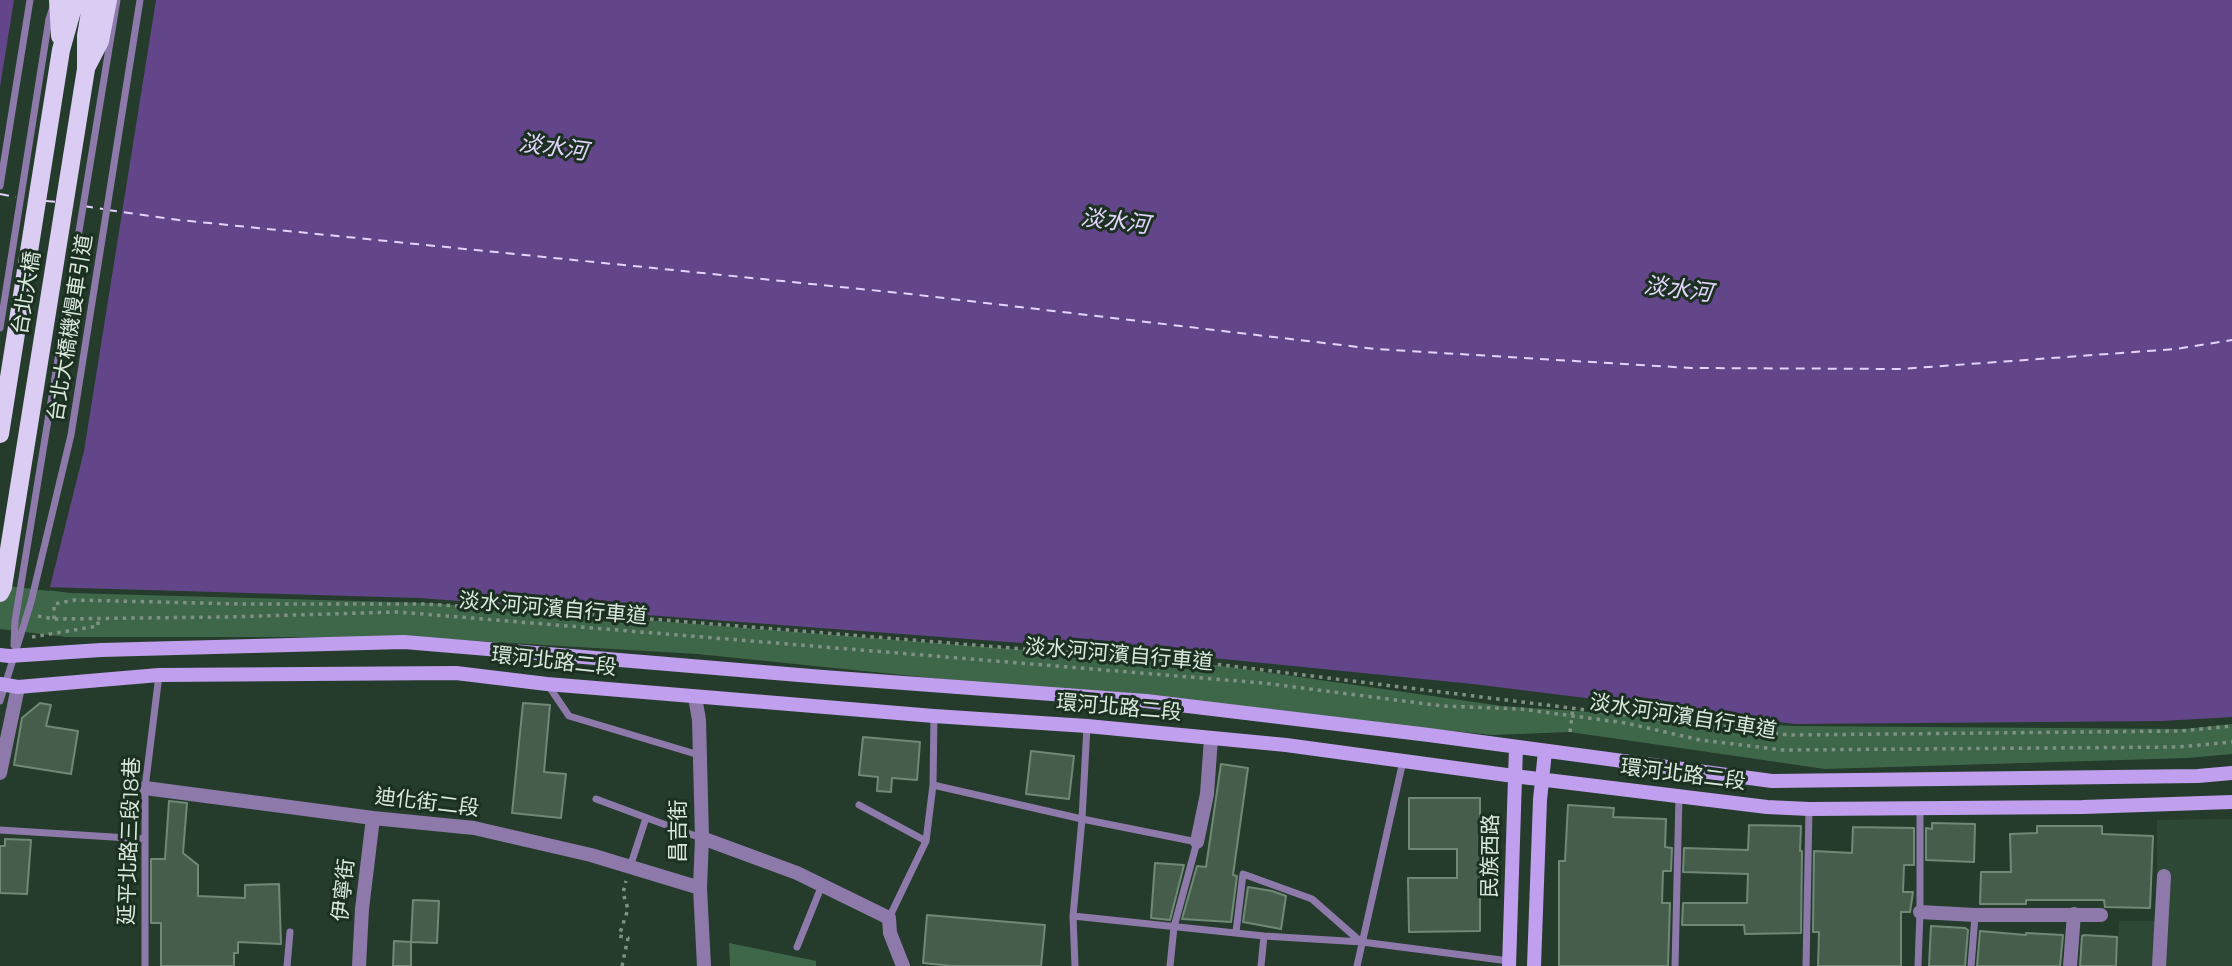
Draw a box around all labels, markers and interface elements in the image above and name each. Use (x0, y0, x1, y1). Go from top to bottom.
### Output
water label: 淡水河 (517, 130, 589, 166)
water label: 淡水河 (1079, 204, 1151, 240)
street label: 台北大橋機慢車引道 (44, 233, 98, 423)
street label: 台北大橋 (8, 250, 46, 336)
water label: 淡水河 (1642, 272, 1714, 308)
street label: 淡水河河濱自行車道 (458, 588, 648, 630)
street label: 淡水河河濱自行車道 (1024, 634, 1214, 676)
street label: 環河北路二段 (490, 643, 618, 681)
street label: 環河北路二段 (1055, 690, 1183, 726)
street label: 淡水河河濱自行車道 (1588, 690, 1778, 744)
street label: 環河北路二段 (1619, 755, 1747, 795)
street label: 延平北路三段18巷 (114, 757, 146, 925)
street label: 迪化街二段 (373, 784, 481, 822)
street label: 昌吉街 (666, 800, 692, 862)
street label: 民族西路 (1478, 814, 1504, 898)
street label: 伊寧街 (328, 857, 360, 923)

